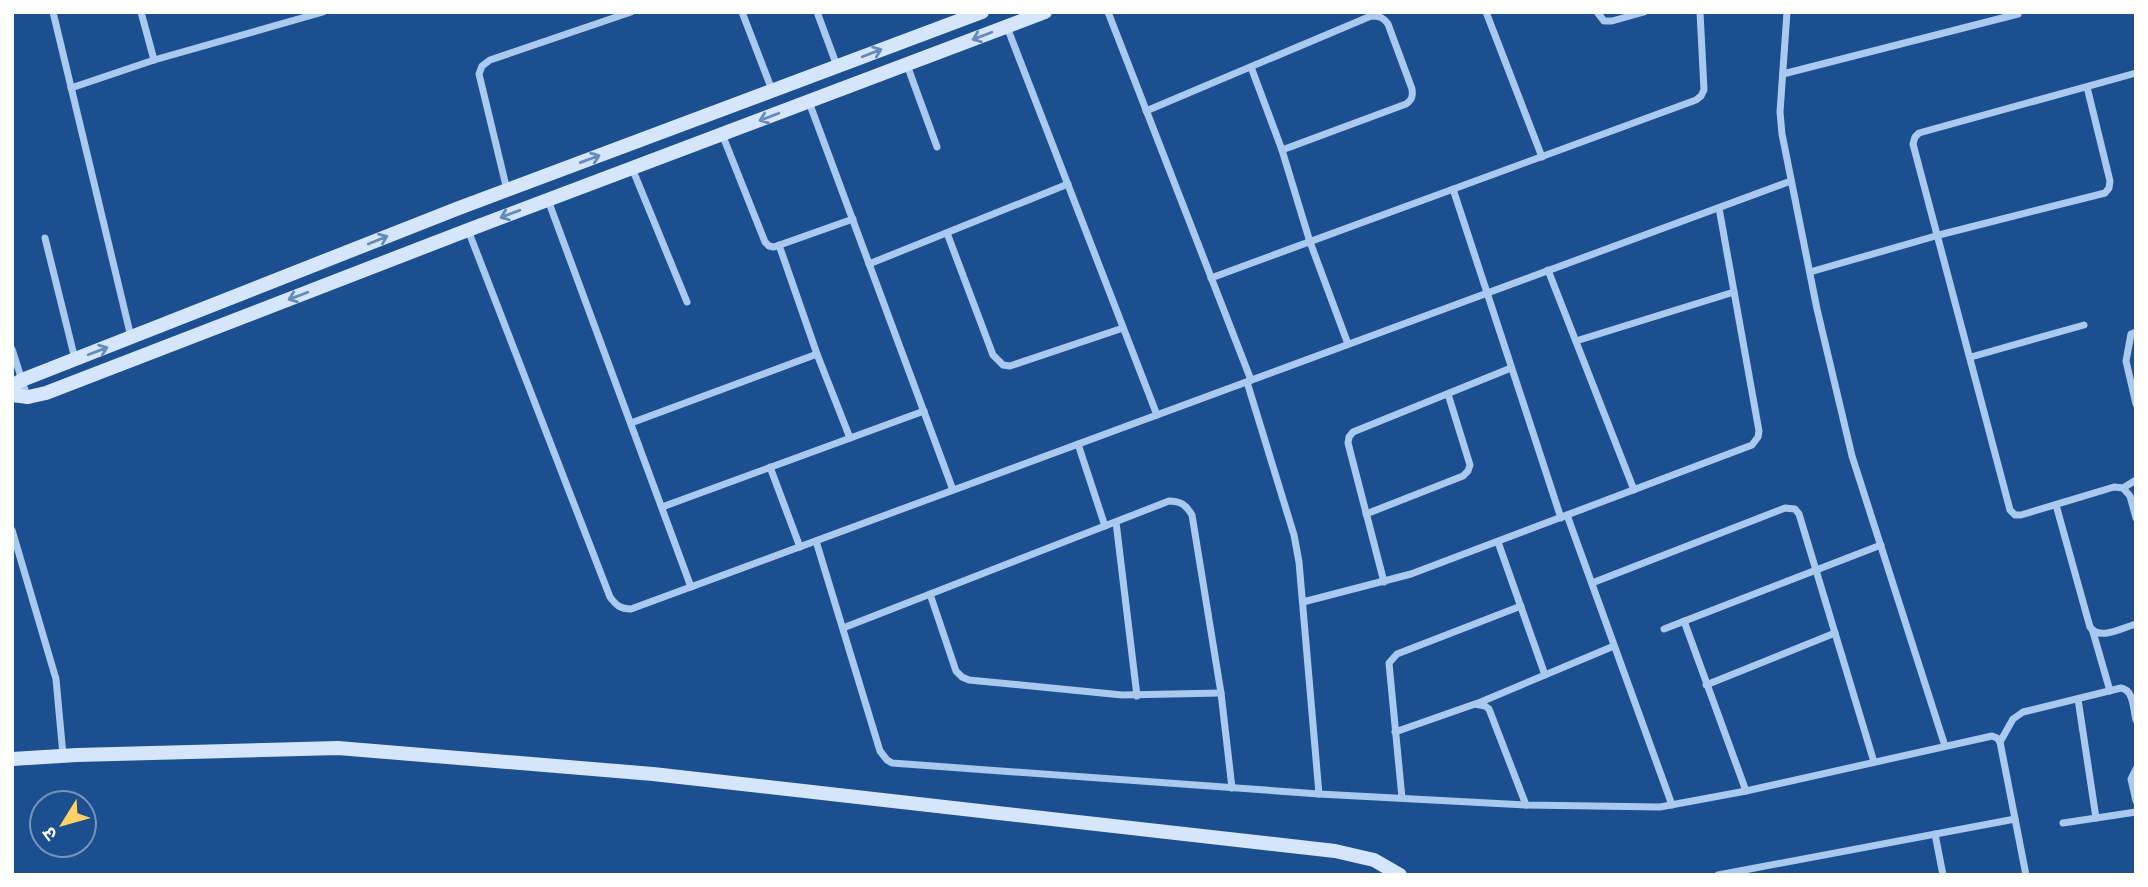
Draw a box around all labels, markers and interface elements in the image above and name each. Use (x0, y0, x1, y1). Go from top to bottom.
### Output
one-way arrow (971, 31, 993, 44)
one-way arrow (861, 46, 883, 59)
one-way arrow (758, 111, 780, 124)
one-way arrow (579, 152, 601, 164)
one-way arrow (500, 209, 522, 222)
one-way arrow (367, 233, 388, 246)
one-way arrow (287, 290, 309, 303)
one-way arrow (87, 344, 109, 356)
north arrow (28, 789, 98, 859)
text: उ (36, 822, 62, 846)

